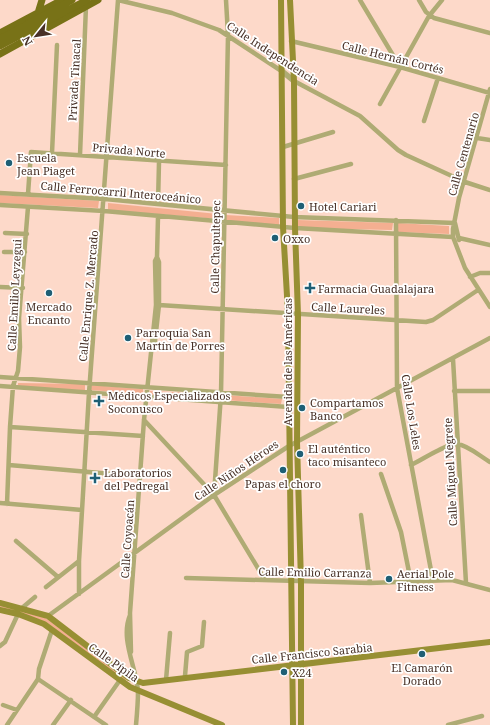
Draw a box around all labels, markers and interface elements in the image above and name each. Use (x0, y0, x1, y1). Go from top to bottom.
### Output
north arrow (16, 16, 56, 56)
street label: Calle Independencia (224, 18, 322, 88)
text: N (18, 33, 36, 49)
street label: Calle Hernán Cortés (340, 37, 446, 77)
street label: Privada Tinacal (64, 38, 84, 121)
street label: Calle Centenario (444, 110, 482, 198)
street label: Privada Norte (92, 139, 166, 161)
place label: Escuela Jean Piaget (16, 150, 75, 178)
marker: Escuela Jean Piaget (4, 158, 14, 168)
street label: Calle Ferrocarril Interoceánico (40, 178, 202, 206)
place label: Hotel Cariari (309, 199, 377, 214)
street label: Calle Chapultepec (207, 200, 223, 294)
marker: Hotel Cariari (296, 201, 306, 211)
street label: Calle Enrique Z. Mercado (75, 230, 101, 362)
place label: Oxxo (283, 231, 310, 246)
marker: Oxxo (270, 233, 280, 243)
street label: Calle Emilio Leyzegui (4, 238, 24, 351)
place label: Farmacia Guadalajara (318, 281, 434, 296)
marker: Farmacia Guadalajara (305, 283, 315, 293)
marker: Mercado Encanto (44, 288, 54, 298)
street label: Avenida de las Américas (280, 298, 295, 426)
place label: Mercado Encanto (26, 299, 72, 327)
street label: Calle Laureles (311, 299, 385, 317)
place label: Parroquia San Martín de Porres (136, 325, 225, 353)
marker: Parroquia San Martín de Porres (123, 333, 133, 343)
street label: Calle Los Leles (399, 373, 425, 451)
place label: Médicos Especializados Soconusco (108, 388, 230, 416)
marker: Médicos Especializados Soconusco (93, 395, 105, 407)
place label: Compartamos Banco (310, 395, 383, 423)
marker: Compartamos Banco (297, 403, 307, 413)
street label: Calle Miguel Negrete (440, 417, 460, 527)
street label: Calle Niños Héroes (191, 436, 281, 504)
place label: El auténtico taco misanteco (308, 441, 386, 469)
marker: El auténtico taco misanteco (295, 449, 305, 459)
place label: Laboratorios del Pedregal (104, 465, 172, 493)
marker: Papas el choro (278, 465, 288, 475)
marker: Laboratorios del Pedregal (89, 472, 101, 484)
place label: Papas el choro (245, 476, 321, 491)
street label: Calle Coyoacán (117, 499, 137, 579)
street label: Calle Emilio Carranza (258, 564, 372, 580)
place label: Aerial Pole Fitness (397, 566, 454, 594)
marker: Aerial Pole Fitness (384, 574, 394, 584)
street label: Calle Pípila (86, 639, 142, 685)
street label: Calle Francisco Sarabia (251, 639, 373, 667)
marker: El Camarón Dorado (417, 649, 427, 659)
place label: El Camarón Dorado (391, 660, 453, 688)
place label: X24 (292, 665, 312, 680)
marker: X24 (279, 667, 289, 677)

